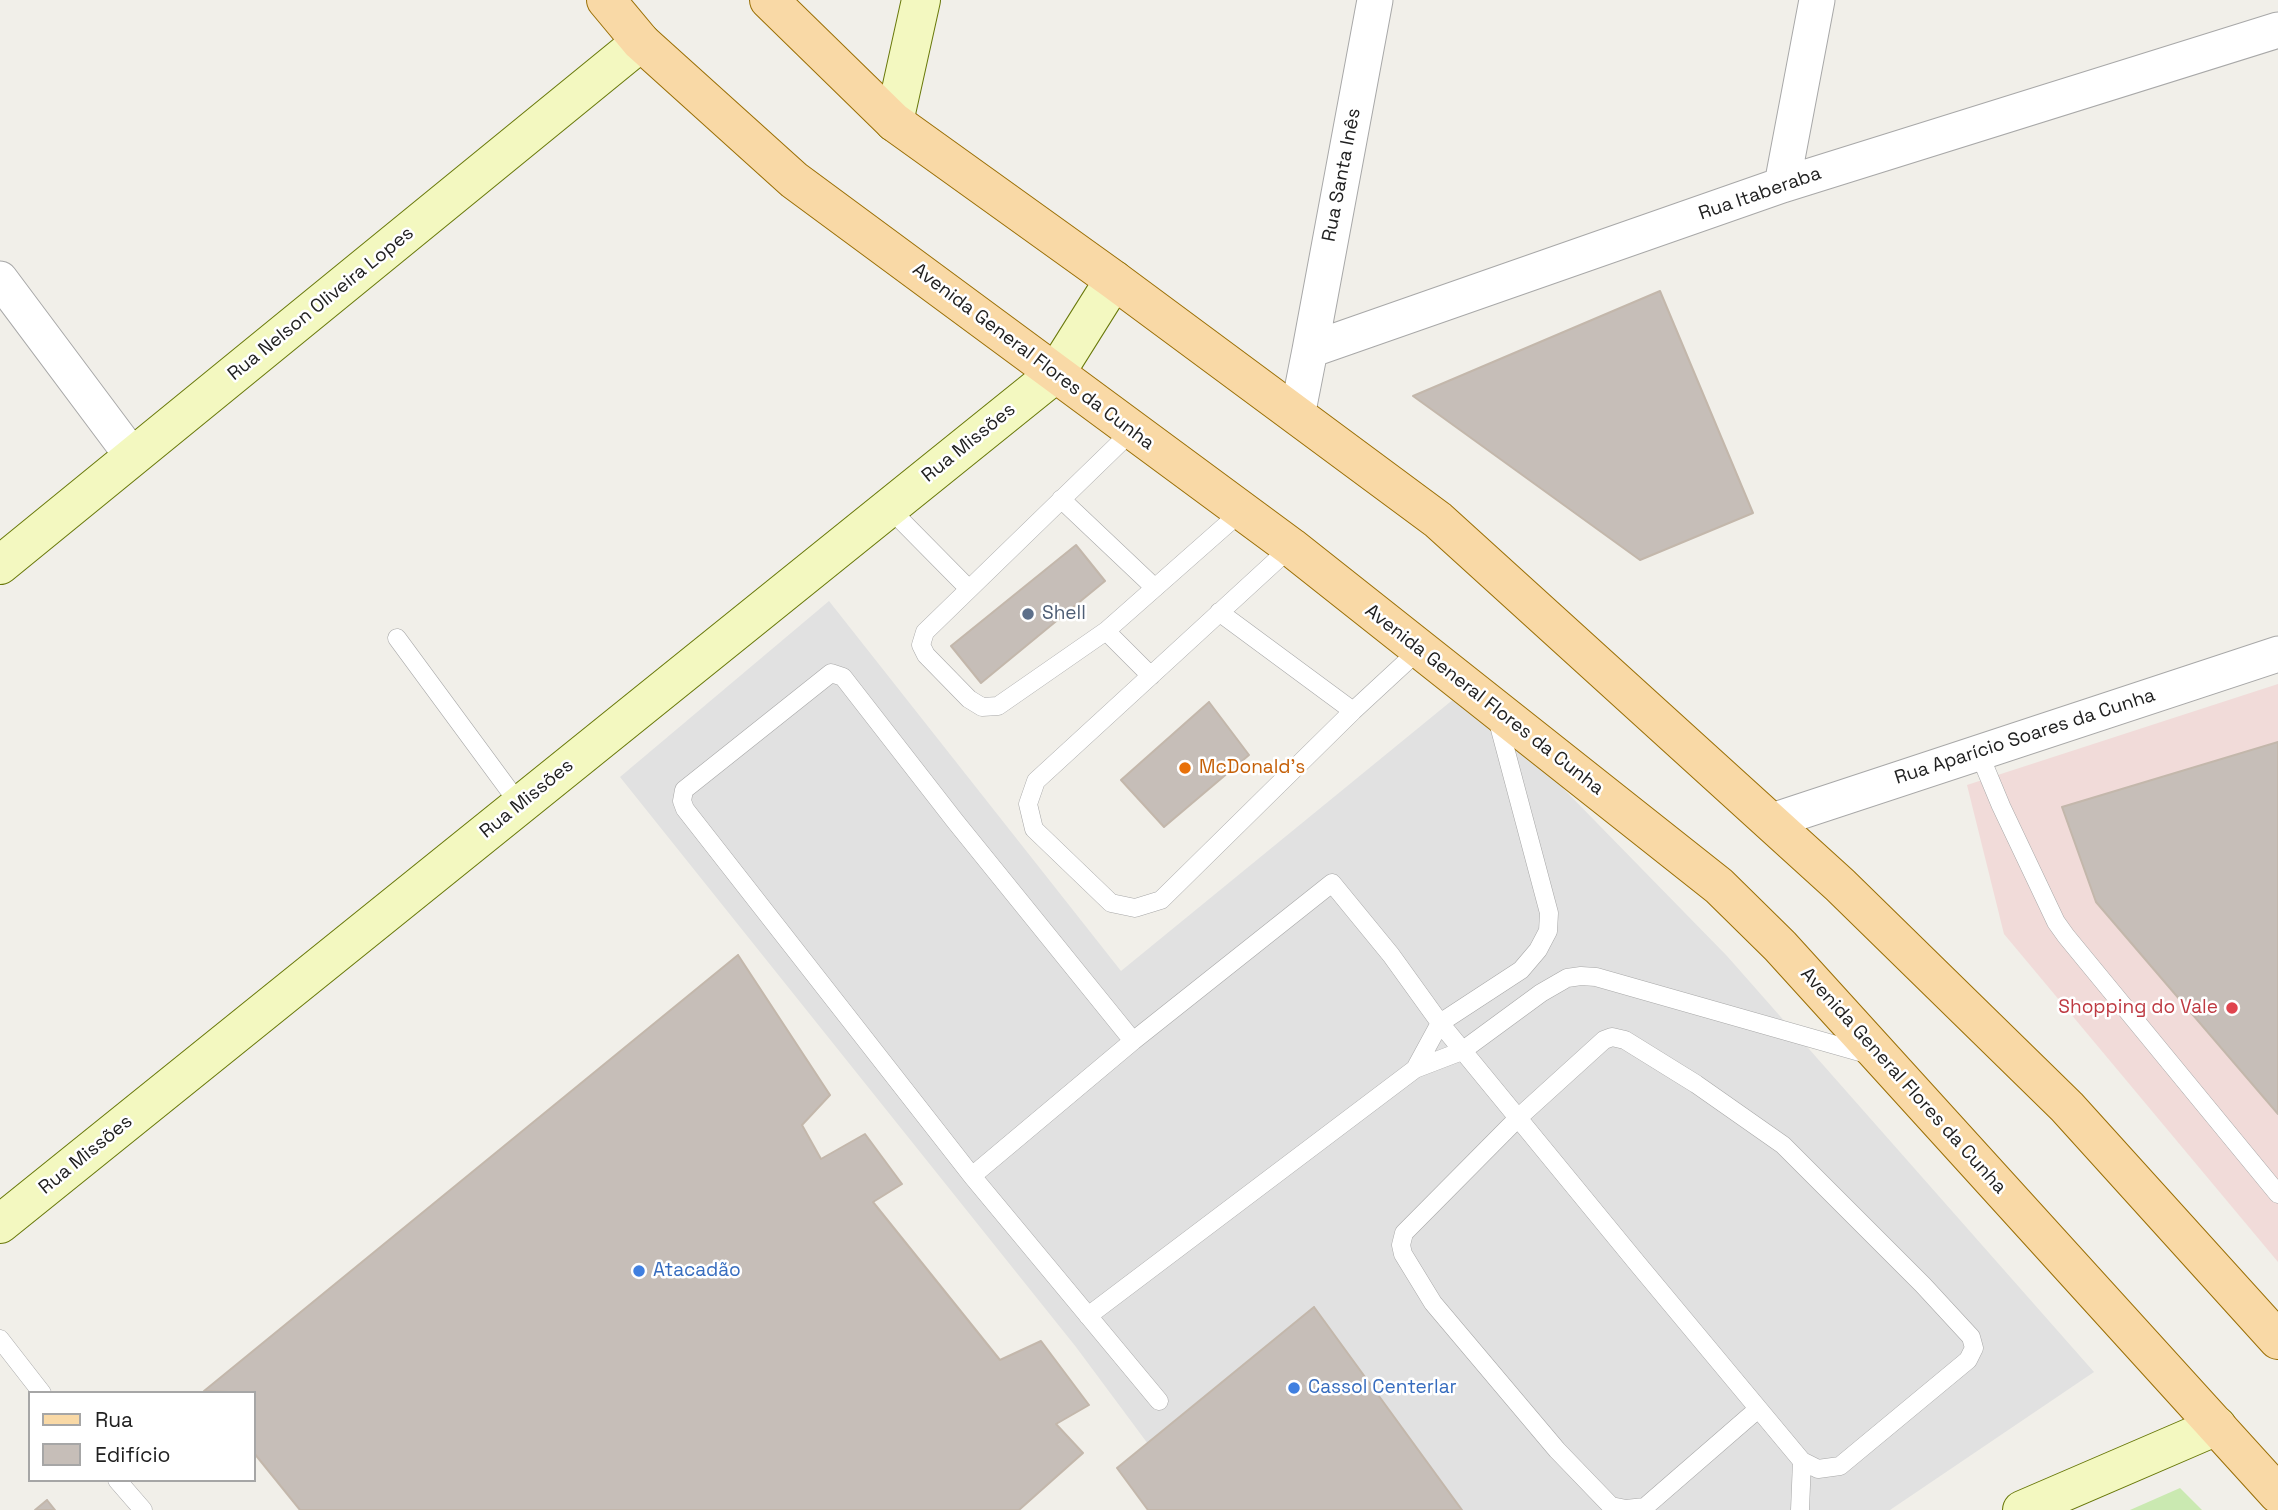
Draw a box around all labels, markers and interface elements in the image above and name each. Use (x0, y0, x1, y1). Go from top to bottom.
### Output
street label: Rua Santa Inês (1318, 106, 1366, 244)
street label: Rua Itaberaba (1696, 162, 1824, 226)
street label: Rua Nelson Oliveira Lopes (224, 222, 418, 386)
street label: Avenida General Flores da Cunha (908, 259, 1158, 455)
street label: Rua Missões (918, 398, 1020, 488)
street label: Avenida General Flores da Cunha (1360, 600, 1608, 800)
place label: Shell (1042, 603, 1086, 625)
marker: Shell (1020, 606, 1036, 622)
street label: Rua Aparício Soares da Cunha (1892, 684, 2158, 790)
street label: Rua Missões (476, 754, 578, 844)
place label: McDonald's (1199, 757, 1305, 779)
marker: McDonald's (1177, 760, 1193, 776)
street label: Avenida General Flores da Cunha (1795, 963, 2011, 1199)
place label: Shopping do Vale (2058, 997, 2218, 1019)
marker: Shopping do Vale (2224, 1000, 2240, 1016)
street label: Rua Missões (35, 1110, 137, 1200)
place label: Atacadão (653, 1260, 741, 1282)
marker: Atacadão (631, 1263, 647, 1279)
place label: Cassol Centerlar (1308, 1377, 1457, 1399)
marker: Cassol Centerlar (1286, 1380, 1302, 1396)
legend (28, 1391, 256, 1482)
text: Rua (95, 1406, 133, 1433)
text: Edifício (95, 1441, 171, 1468)

